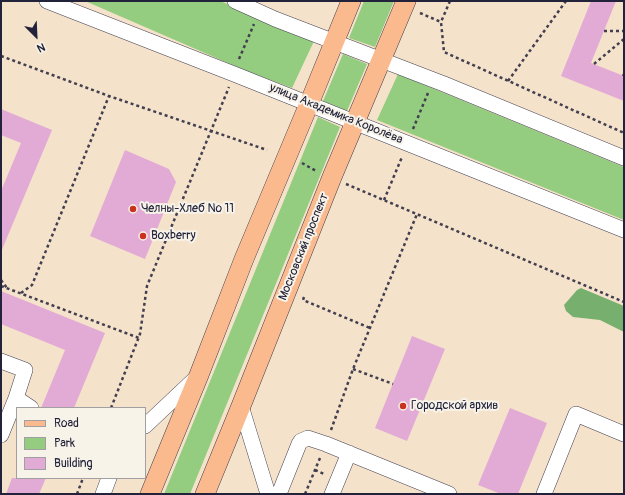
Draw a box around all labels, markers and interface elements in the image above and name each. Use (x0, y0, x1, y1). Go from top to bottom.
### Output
north arrow (16, 16, 56, 56)
text: N (35, 40, 47, 55)
street label: улица Академика Королёва (267, 81, 405, 147)
street label: Московский проспект (276, 191, 332, 303)
place label: Челны-Хлеб № 11 (141, 202, 234, 216)
marker: Челны-Хлеб № 11 (128, 204, 138, 214)
place label: Boxberry (151, 229, 196, 243)
marker: Boxberry (138, 231, 148, 241)
place label: Городской архив (411, 399, 498, 413)
marker: Городской архив (398, 401, 408, 411)
legend (16, 407, 146, 479)
text: Road (54, 416, 79, 431)
text: Park (54, 436, 75, 451)
text: Building (54, 456, 93, 471)

